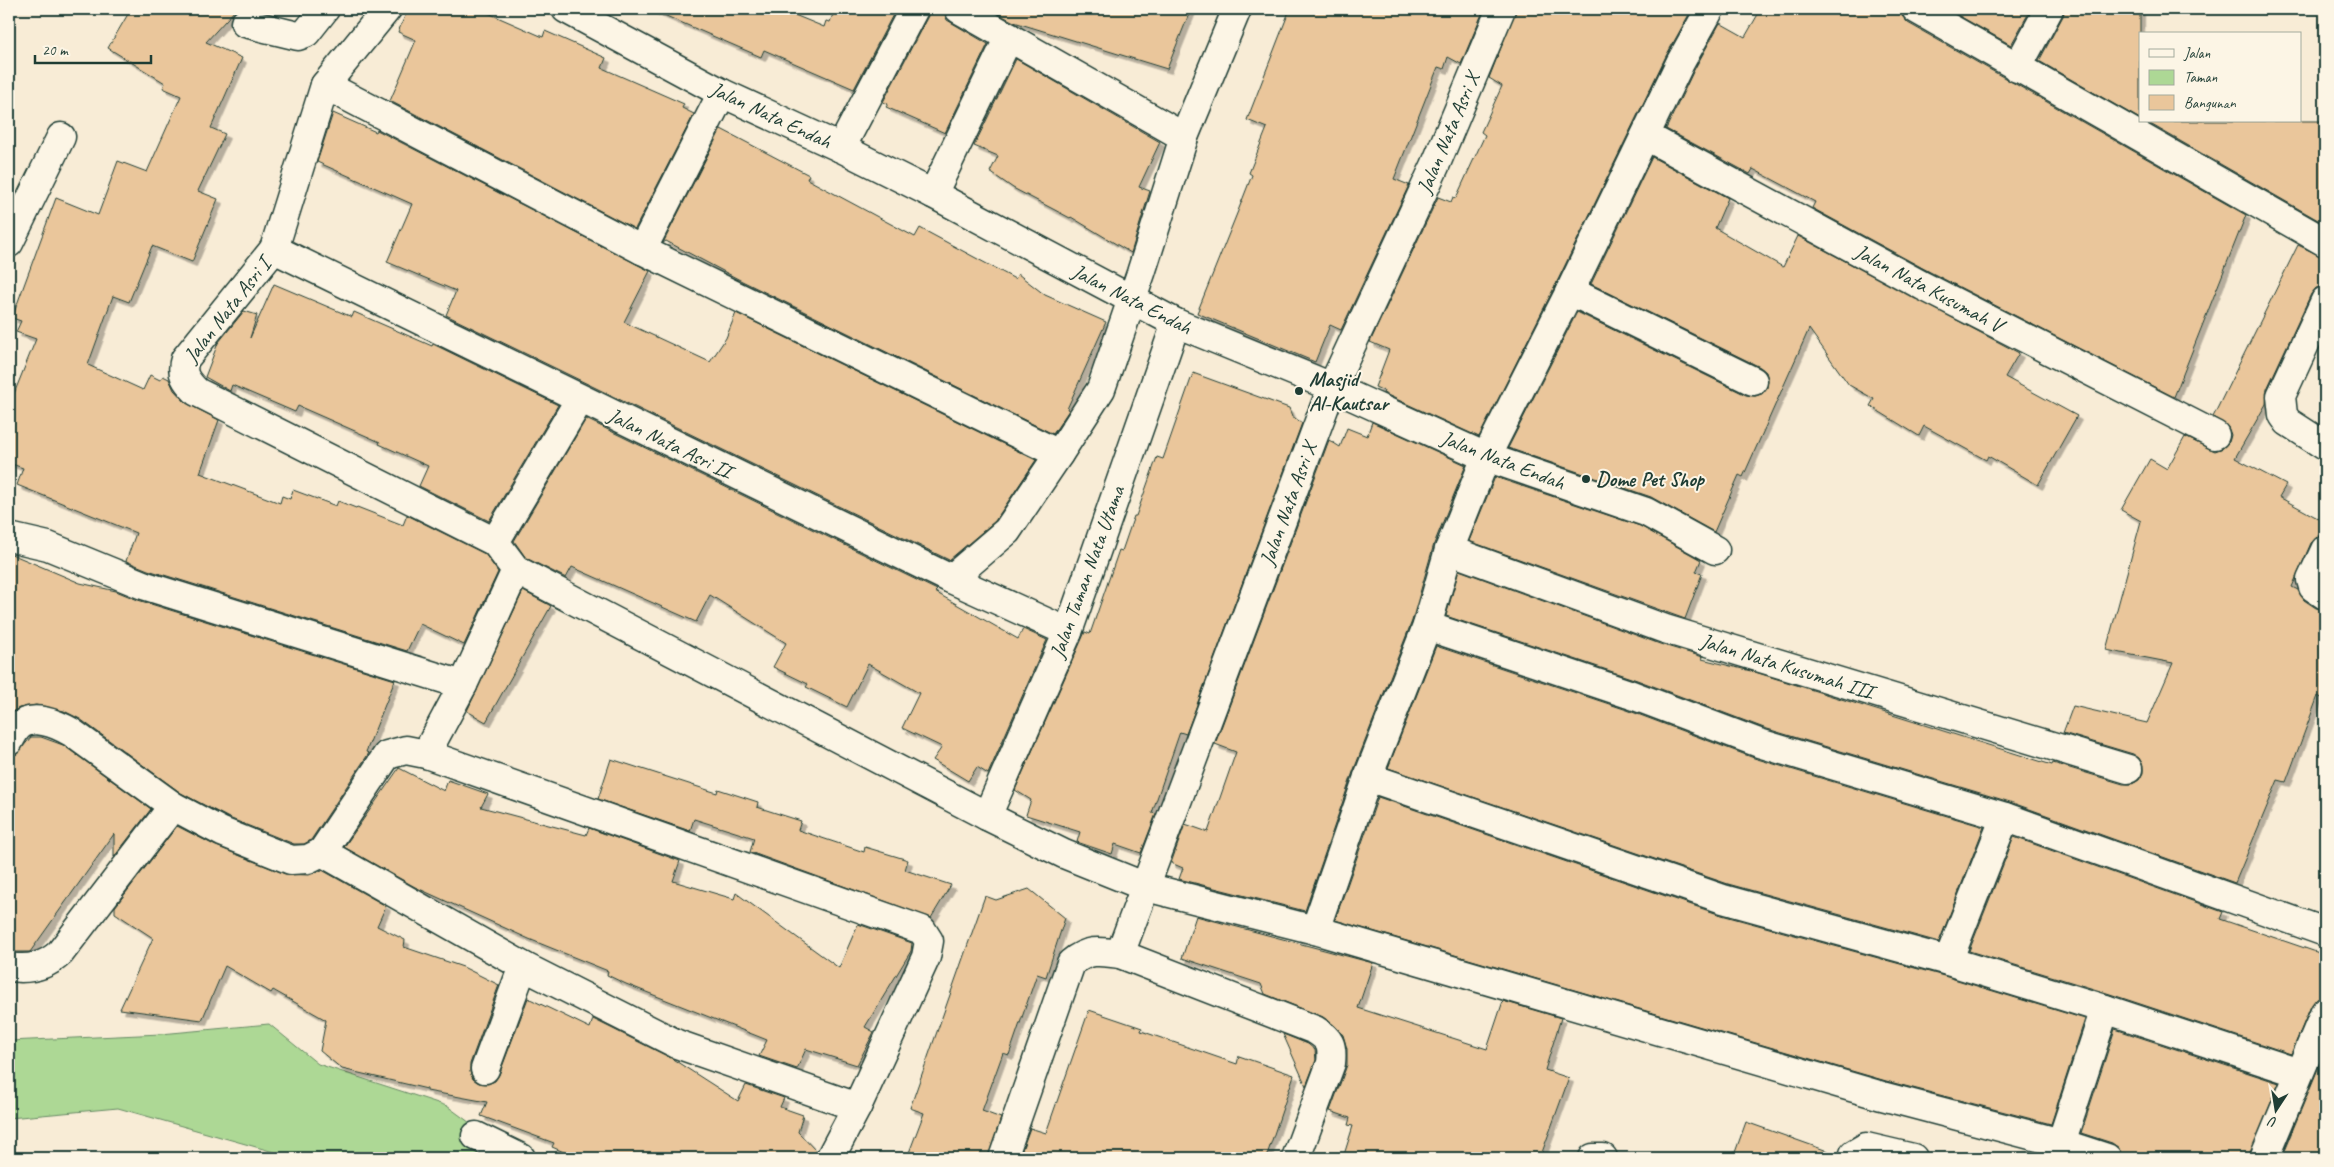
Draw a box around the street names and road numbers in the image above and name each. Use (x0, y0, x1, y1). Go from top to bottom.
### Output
street label: Jalan Nata Asri X (1411, 66, 1486, 198)
street label: Jalan Nata Endah (706, 75, 836, 155)
street label: Jalan Nata Kusumah V (1850, 238, 2011, 340)
street label: Jalan Nata Asri I (177, 249, 279, 368)
street label: Jalan Nata Endah (1067, 257, 1196, 340)
street label: Jalan Nata Asri II (603, 401, 740, 486)
street label: Jalan Nata Endah (1437, 424, 1569, 496)
street label: Jalan Nata Asri X (1253, 436, 1323, 570)
street label: Jalan Taman Nata Utama (1044, 481, 1131, 662)
street label: Jalan Nata Kusumah III (1697, 627, 1881, 706)

